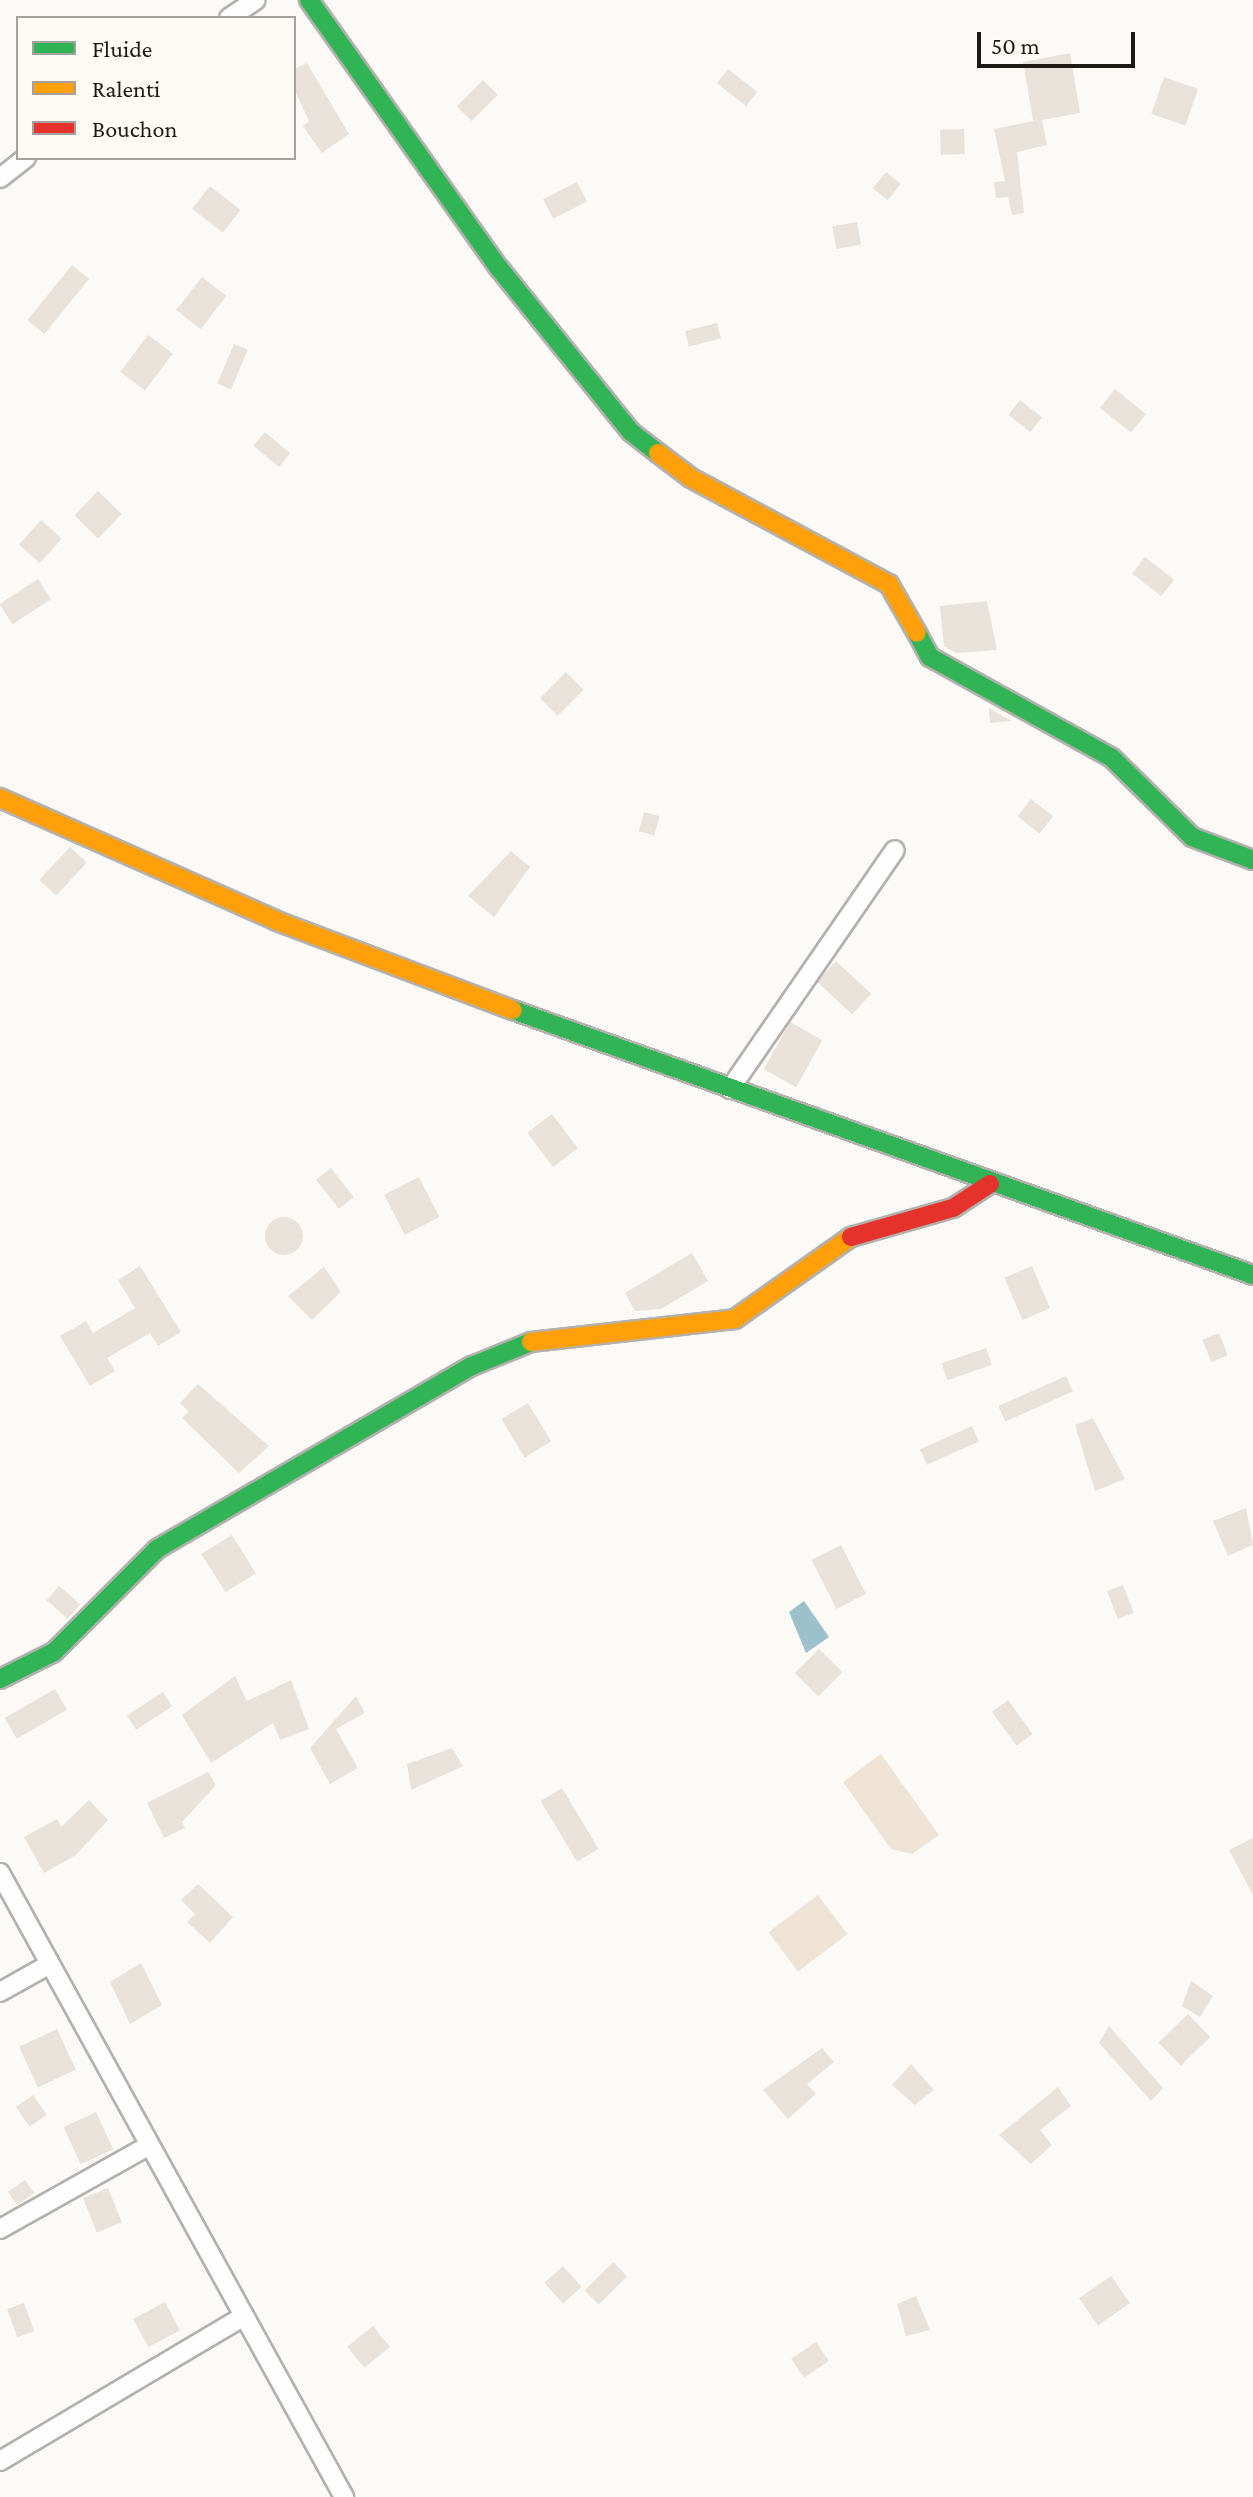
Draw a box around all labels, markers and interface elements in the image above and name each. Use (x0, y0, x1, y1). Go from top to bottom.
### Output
legend (16, 16, 296, 160)
scale bar (981, 16, 1139, 66)
text: 50 m (991, 32, 1040, 59)
text: Fluide (92, 35, 152, 62)
text: Ralenti (92, 75, 160, 102)
text: Bouchon (92, 115, 177, 142)

